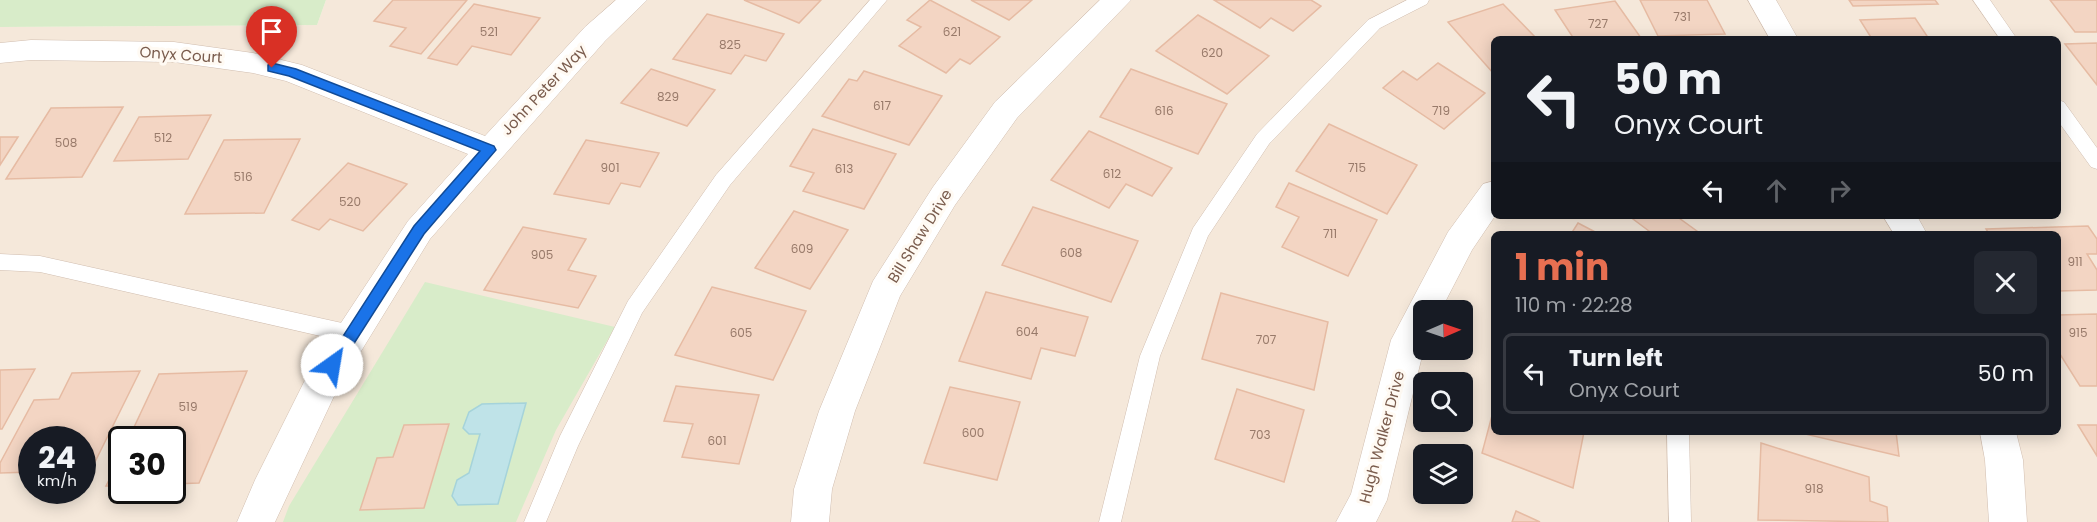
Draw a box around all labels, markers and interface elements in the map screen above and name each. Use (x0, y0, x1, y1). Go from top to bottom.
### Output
pin (246, 6, 297, 68)
house number: 731 (1673, 8, 1691, 25)
icon: arrive (255, 15, 288, 48)
house number: 727 (1588, 15, 1608, 32)
house number: 521 (480, 23, 498, 40)
house number: 621 (943, 23, 961, 40)
house number: 825 (719, 36, 741, 53)
street label: John Peter Way (496, 40, 591, 139)
street label: Onyx Court (139, 41, 223, 68)
house number: 620 (1201, 44, 1223, 61)
text: 50 m (1614, 50, 1722, 109)
icon: left (1515, 60, 1593, 138)
house number: 829 (657, 88, 679, 105)
house number: 617 (873, 97, 891, 114)
house number: 616 (1154, 102, 1174, 119)
house number: 719 (1432, 102, 1450, 119)
text: Onyx Court (1614, 106, 1763, 143)
house number: 512 (154, 129, 172, 146)
house number: 508 (55, 134, 77, 151)
house number: 901 (601, 159, 619, 176)
house number: 715 (1348, 159, 1366, 176)
house number: 613 (835, 160, 853, 177)
house number: 612 (1103, 165, 1121, 182)
house number: 516 (234, 168, 253, 185)
icon: left (1697, 174, 1730, 207)
icon: ahead (1760, 174, 1793, 207)
icon: right (1823, 174, 1856, 207)
street label: Bill Shaw Drive (882, 185, 957, 287)
house number: 520 (339, 193, 361, 210)
house number: 711 (1323, 225, 1337, 242)
house number: 609 (791, 240, 813, 257)
text: 1 min (1515, 242, 1609, 293)
house number: 608 (1060, 244, 1082, 261)
house number: 905 (531, 246, 553, 263)
button: close (1974, 251, 2037, 314)
house number: 911 (2067, 253, 2083, 270)
text: 110 m · 22:28 (1515, 291, 1633, 319)
north arrow (1413, 300, 1473, 360)
map controls (1413, 300, 1473, 504)
house number: 604 (1016, 323, 1039, 340)
house number: 605 (730, 324, 752, 341)
house number: 915 (2069, 324, 2087, 341)
house number: 707 (1256, 331, 1277, 348)
position arrow (300, 333, 364, 397)
text: Turn left (1569, 343, 1663, 374)
icon: left (1518, 357, 1551, 390)
text: 50 m (1978, 358, 2034, 389)
street label: Hugh Walker Drive (1354, 368, 1409, 505)
button: search (1413, 372, 1473, 432)
text: Onyx Court (1569, 376, 1679, 404)
house number: 519 (179, 398, 197, 415)
house number: 600 (962, 424, 984, 441)
speed limit sign: 30 (108, 426, 186, 504)
house number: 703 (1249, 426, 1271, 443)
house number: 601 (708, 432, 727, 449)
text: 24 (38, 436, 76, 479)
button: layers (1413, 444, 1473, 504)
text: km/h (37, 470, 77, 491)
house number: 918 (1805, 480, 1823, 497)

